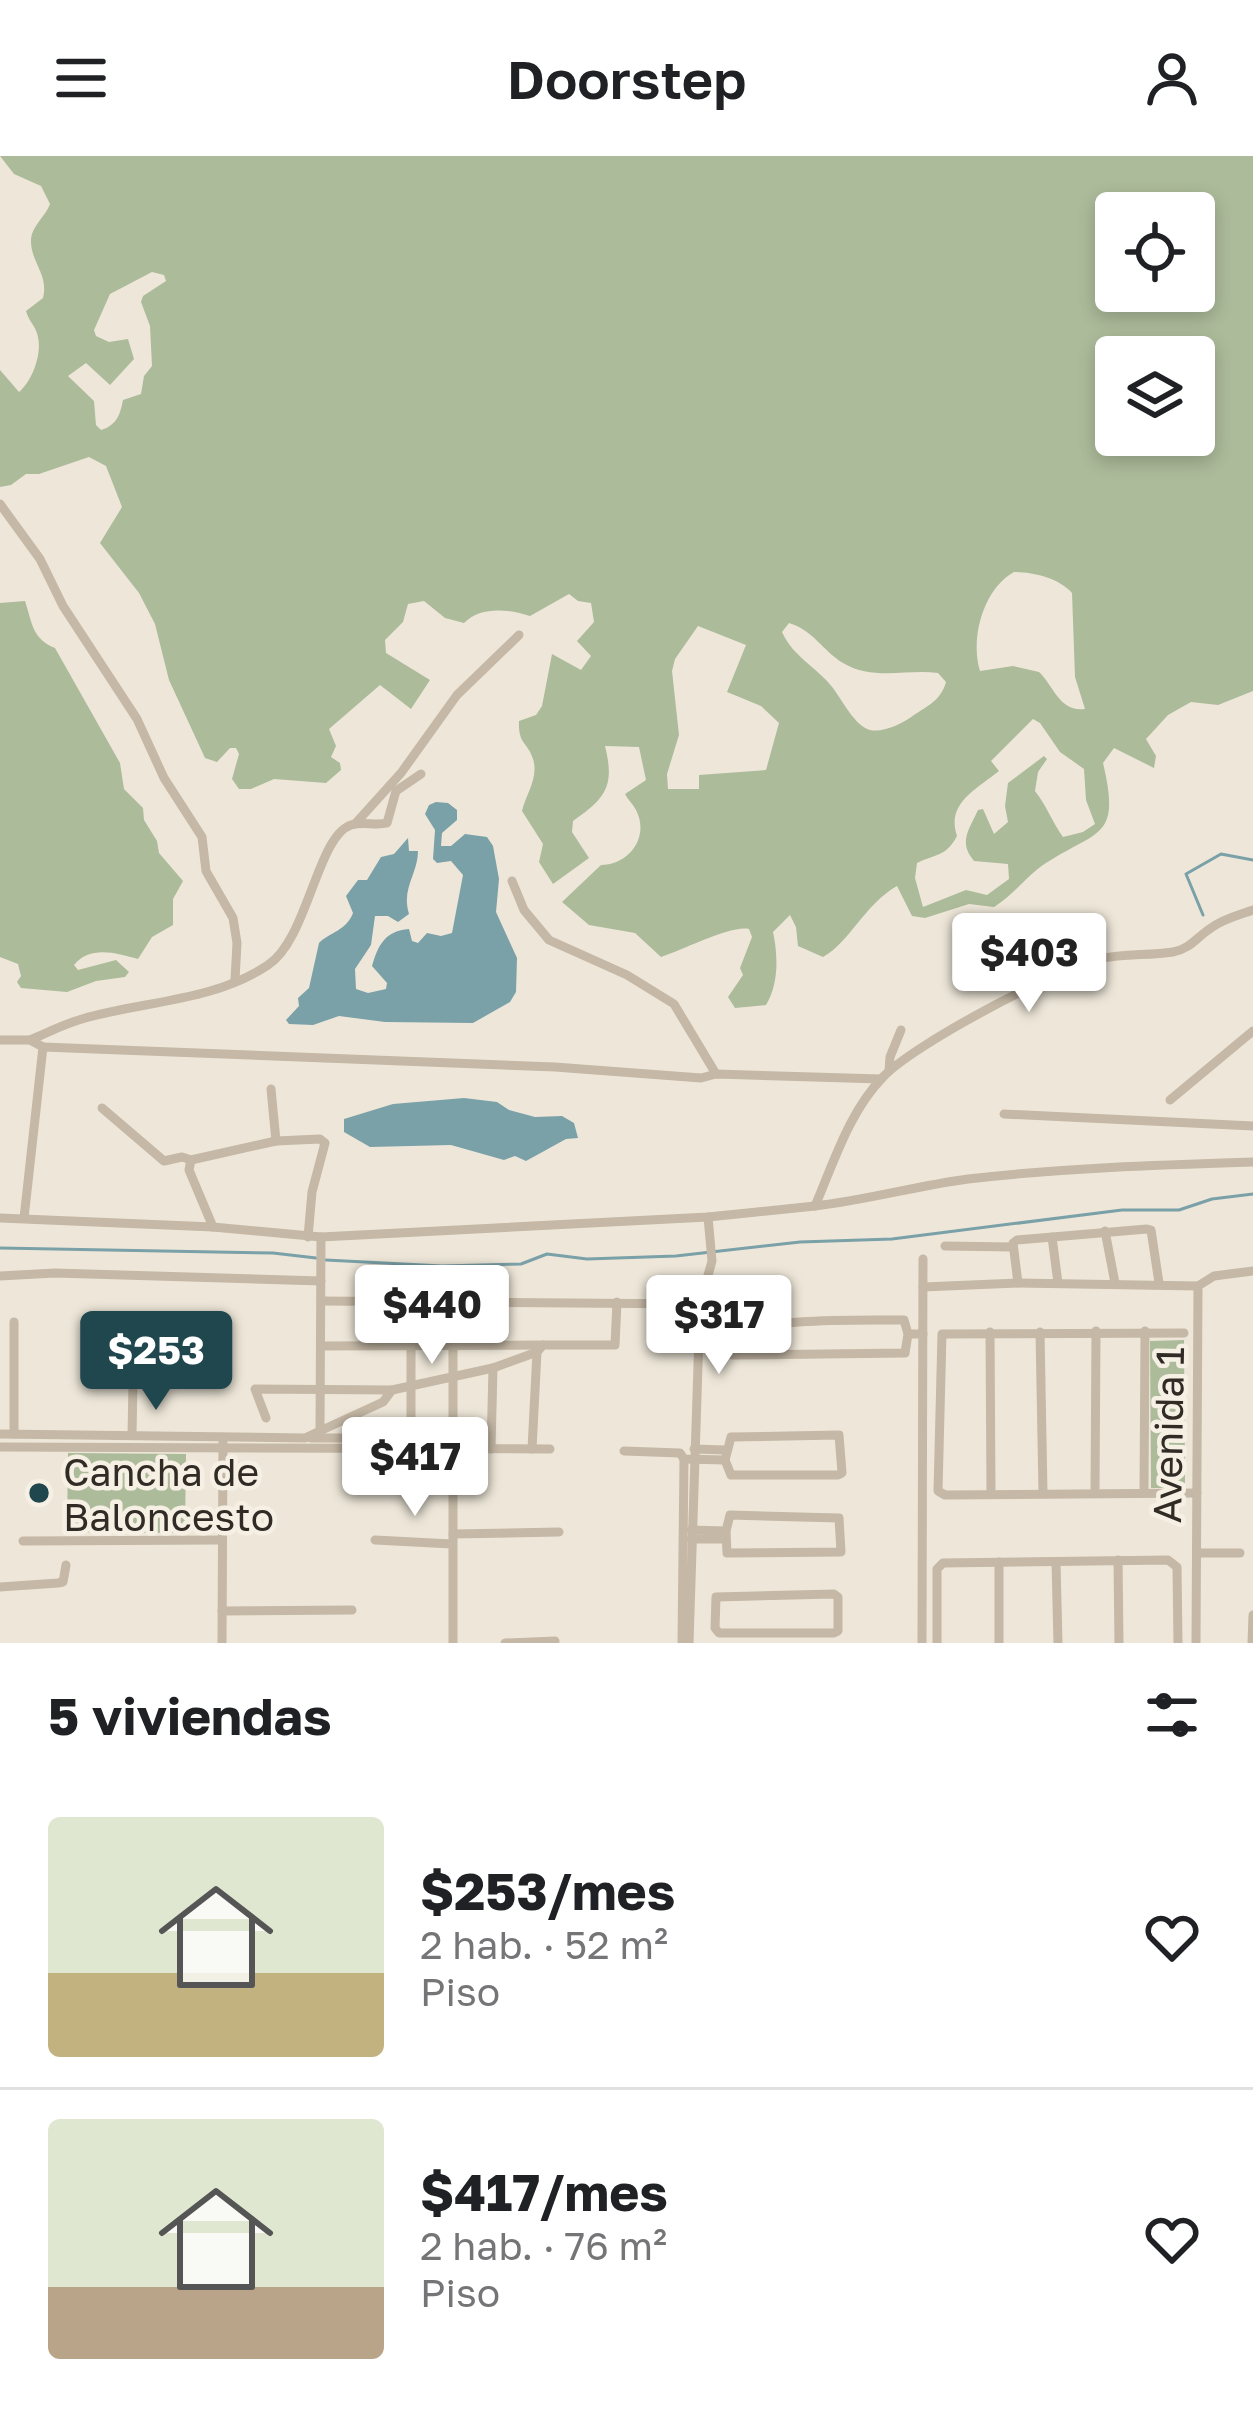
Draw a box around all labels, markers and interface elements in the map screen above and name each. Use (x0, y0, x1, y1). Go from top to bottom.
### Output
icon: menu (48, 45, 114, 111)
icon: person (1139, 45, 1205, 111)
text: Doorstep (507, 46, 746, 111)
map controls (1095, 192, 1215, 456)
button: locate (1095, 192, 1215, 312)
button: layers (1095, 336, 1215, 456)
pin: $403 (958, 913, 1100, 1015)
text: $403 (979, 928, 1079, 975)
pin: $440 (361, 1265, 503, 1367)
pin: $317 (648, 1275, 790, 1377)
text: $440 (382, 1280, 482, 1327)
text: $317 (673, 1290, 765, 1337)
pin: $253 (85, 1311, 227, 1413)
text: $253 (107, 1326, 205, 1373)
street label: Avenida 1 (1143, 1346, 1193, 1524)
pin: $417 (344, 1417, 486, 1519)
text: $417 (369, 1432, 461, 1479)
place label: Cancha de Baloncesto (63, 1448, 274, 1540)
marker: Cancha de Baloncesto (26, 1480, 52, 1506)
icon: filters (1139, 1682, 1205, 1748)
text: 5 viviendas (48, 1685, 331, 1746)
text: $253/mes (420, 1860, 675, 1921)
icon: home (144, 1865, 288, 2009)
icon: heart (1139, 1904, 1205, 1970)
text: 2 hab. · 52 m² (420, 1921, 668, 1968)
text: Piso (420, 1968, 500, 2015)
text: $417/mes (420, 2161, 668, 2222)
icon: home (144, 2167, 288, 2311)
icon: heart (1139, 2206, 1205, 2272)
text: 2 hab. · 76 m² (420, 2222, 667, 2269)
text: Piso (420, 2269, 500, 2316)

